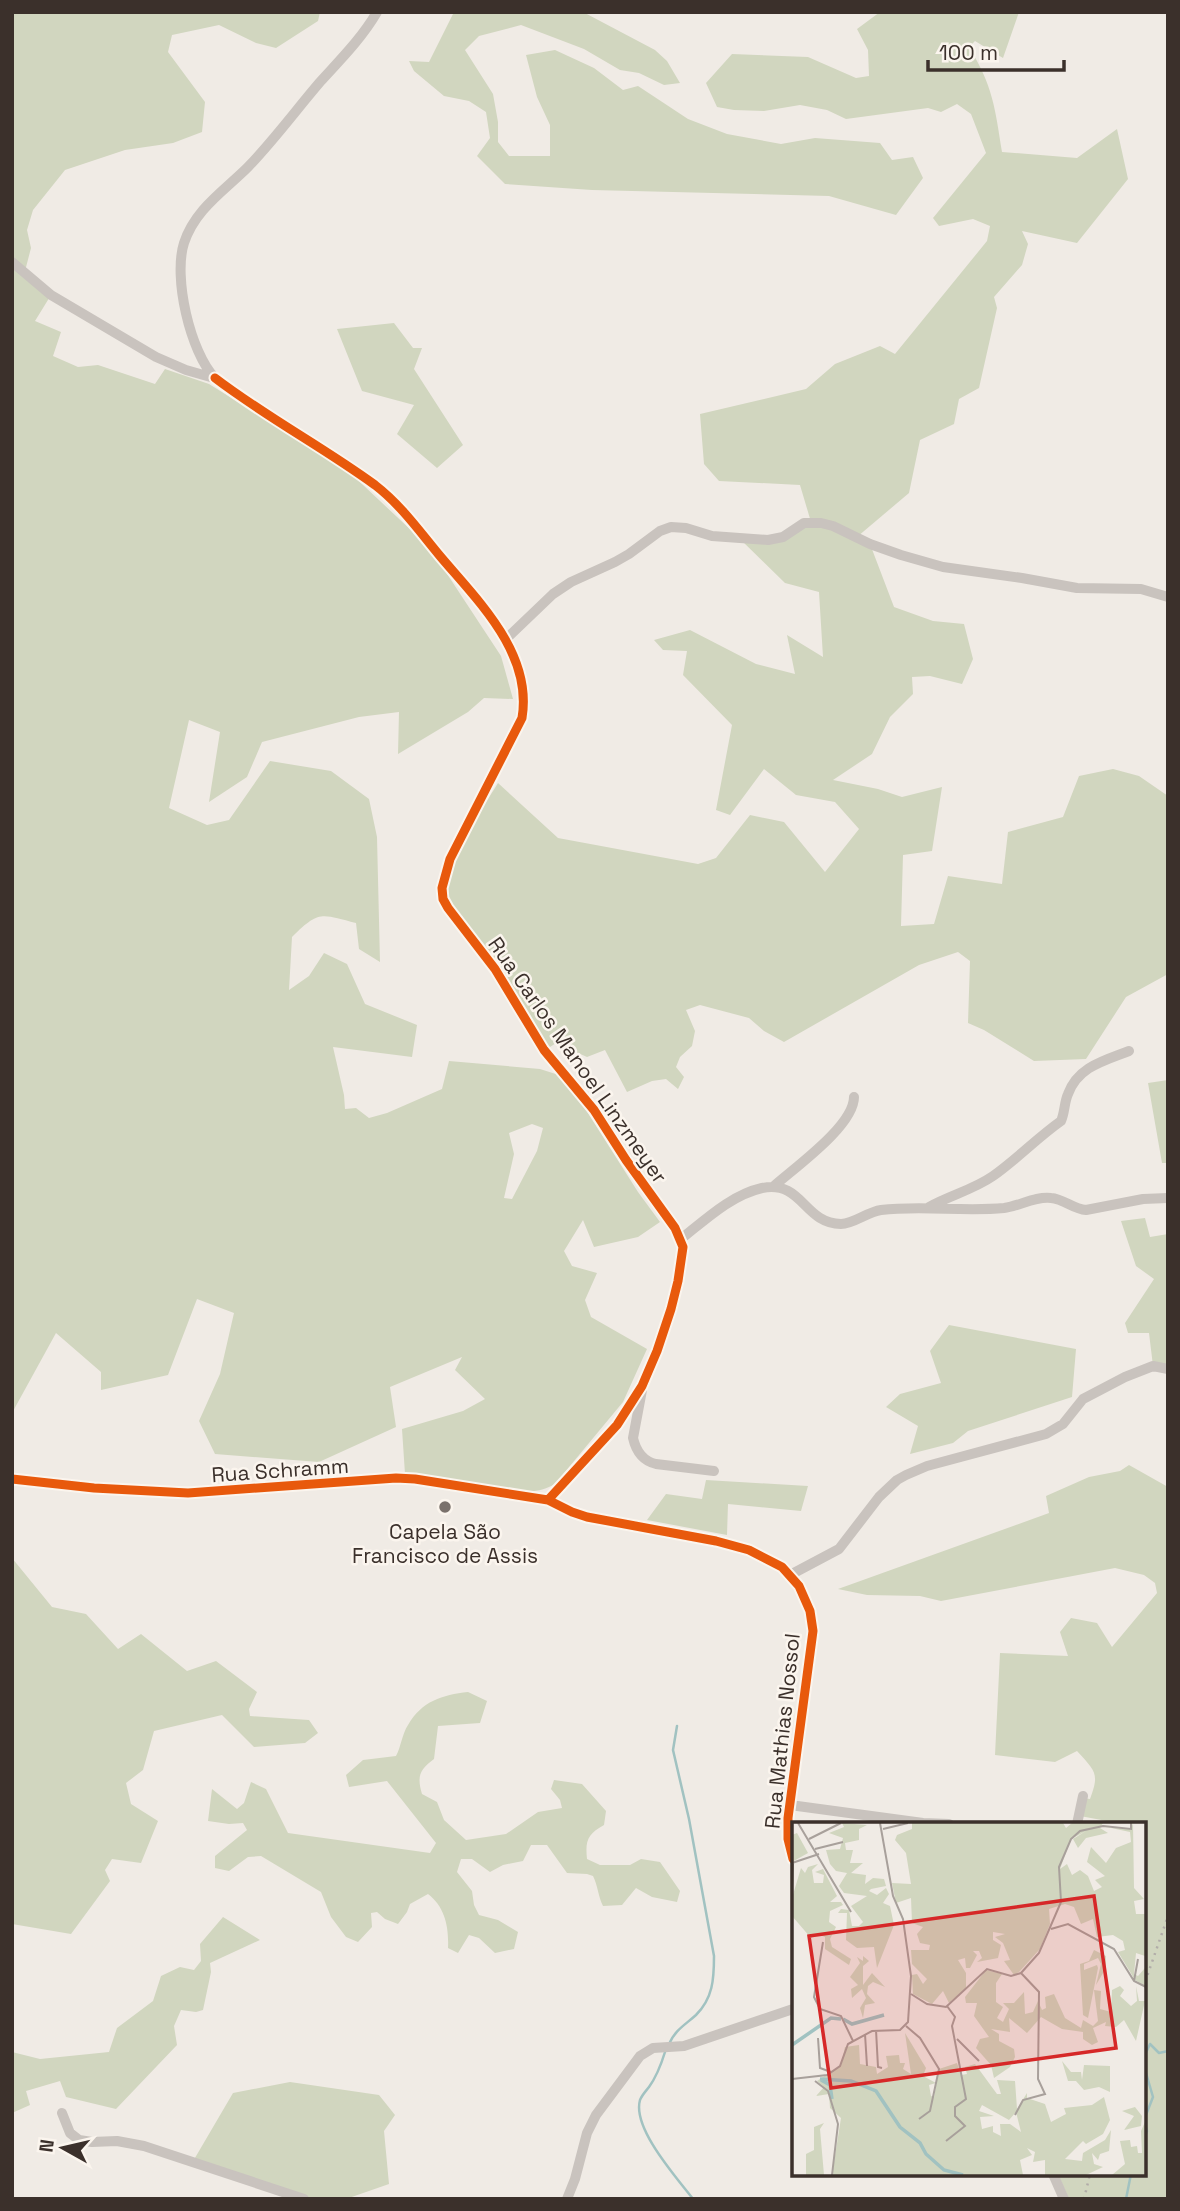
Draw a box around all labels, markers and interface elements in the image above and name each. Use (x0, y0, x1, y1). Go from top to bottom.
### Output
scale bar (928, 28, 1064, 72)
text: 100 m (939, 39, 998, 66)
street label: Rua Carlos Manoel Linzmeyer (482, 932, 674, 1189)
street label: Rua Schramm (210, 1452, 350, 1488)
marker: Capela São Francisco de Assis (437, 1499, 453, 1515)
place label: Capela São Francisco de Assis (352, 1518, 538, 1569)
street label: Rua Mathias Nossol (758, 1632, 806, 1830)
inset map (792, 1822, 1145, 2176)
north arrow (28, 2113, 98, 2183)
text: N (33, 2138, 60, 2154)

